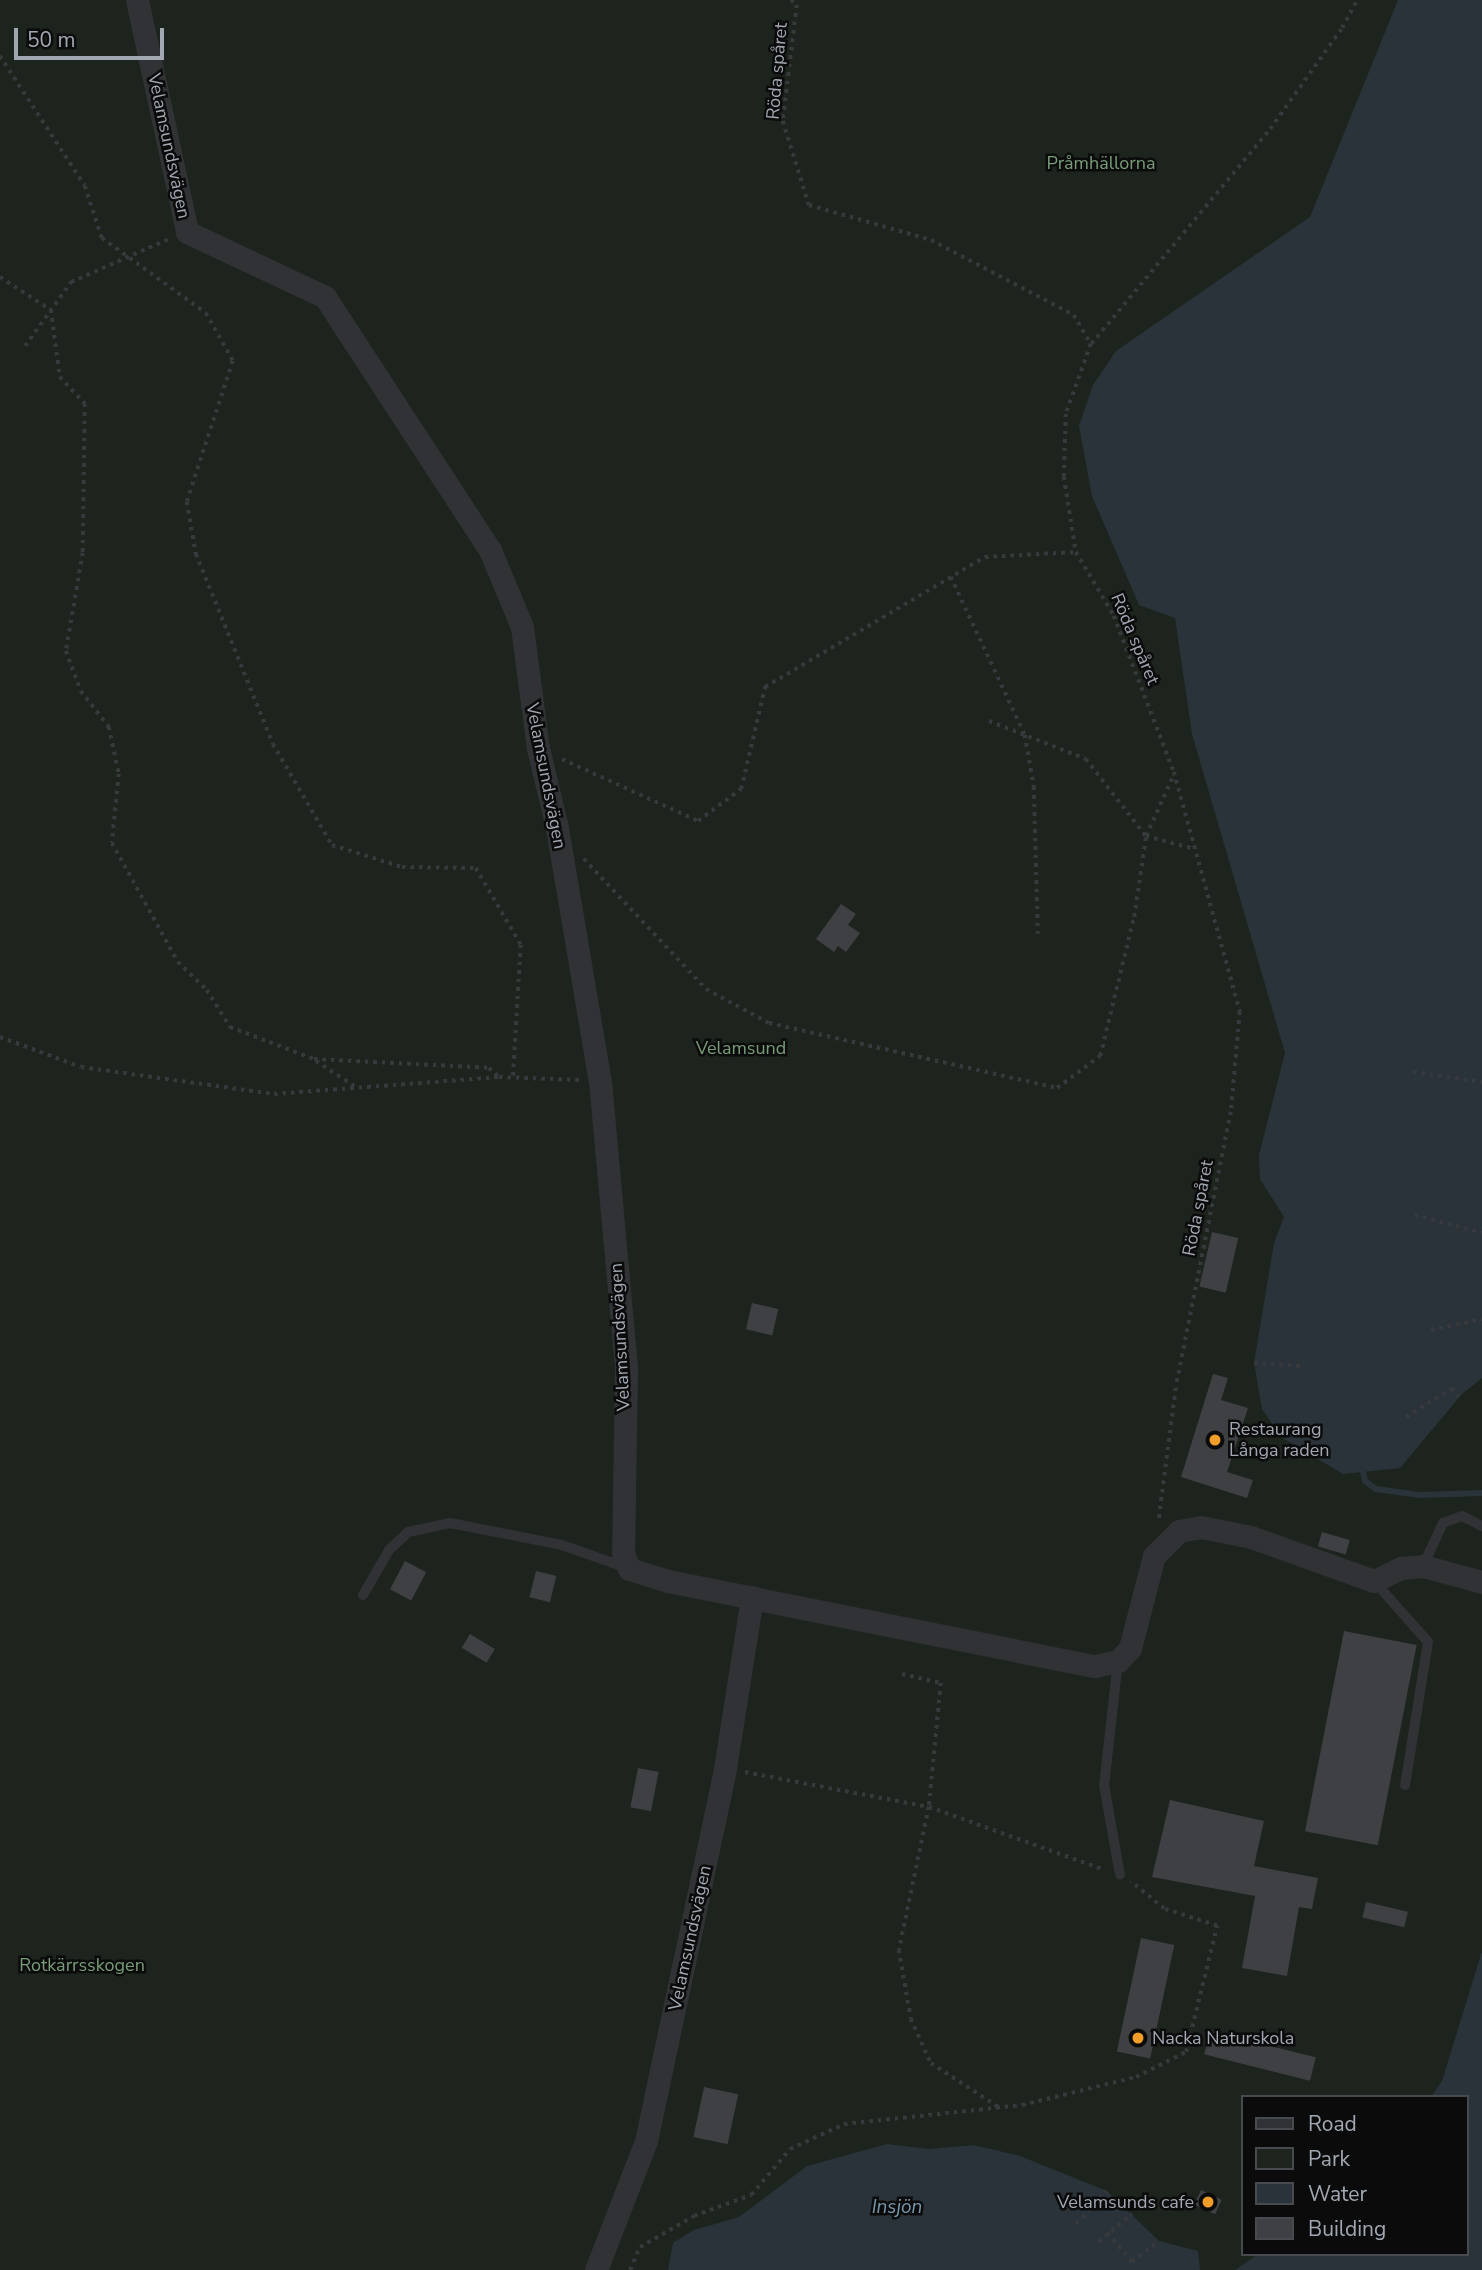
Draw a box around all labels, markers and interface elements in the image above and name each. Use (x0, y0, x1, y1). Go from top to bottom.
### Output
scale bar (18, 14, 168, 58)
street label: Röda spåret (762, 22, 792, 120)
text: 50 m (27, 26, 76, 54)
street label: Velamsundsvägen (143, 71, 195, 221)
park label: Pråmhällorna (1046, 152, 1156, 174)
street label: Röda spåret (1106, 590, 1164, 688)
street label: Velamsundsvägen (521, 701, 571, 851)
park label: Velamsund (696, 1037, 786, 1059)
street label: Röda spåret (1178, 1158, 1218, 1258)
street label: Velamsundsvägen (605, 1262, 635, 1412)
place label: Restaurang Långa raden (1229, 1419, 1329, 1462)
marker: Restaurang Långa raden (1207, 1432, 1223, 1448)
street label: Velamsundsvägen (664, 1863, 716, 2013)
park label: Rotkärrsskogen (19, 1954, 145, 1976)
place label: Nacka Naturskola (1152, 2027, 1294, 2049)
marker: Nacka Naturskola (1130, 2030, 1146, 2046)
legend (1240, 2095, 1468, 2256)
text: Road (1308, 2110, 1357, 2138)
text: Park (1308, 2145, 1350, 2173)
text: Water (1308, 2180, 1367, 2208)
place label: Velamsunds cafe (1057, 2191, 1194, 2213)
marker: Velamsunds cafe (1200, 2194, 1216, 2210)
water label: Insjön (872, 2197, 922, 2219)
text: Building (1308, 2215, 1386, 2243)

